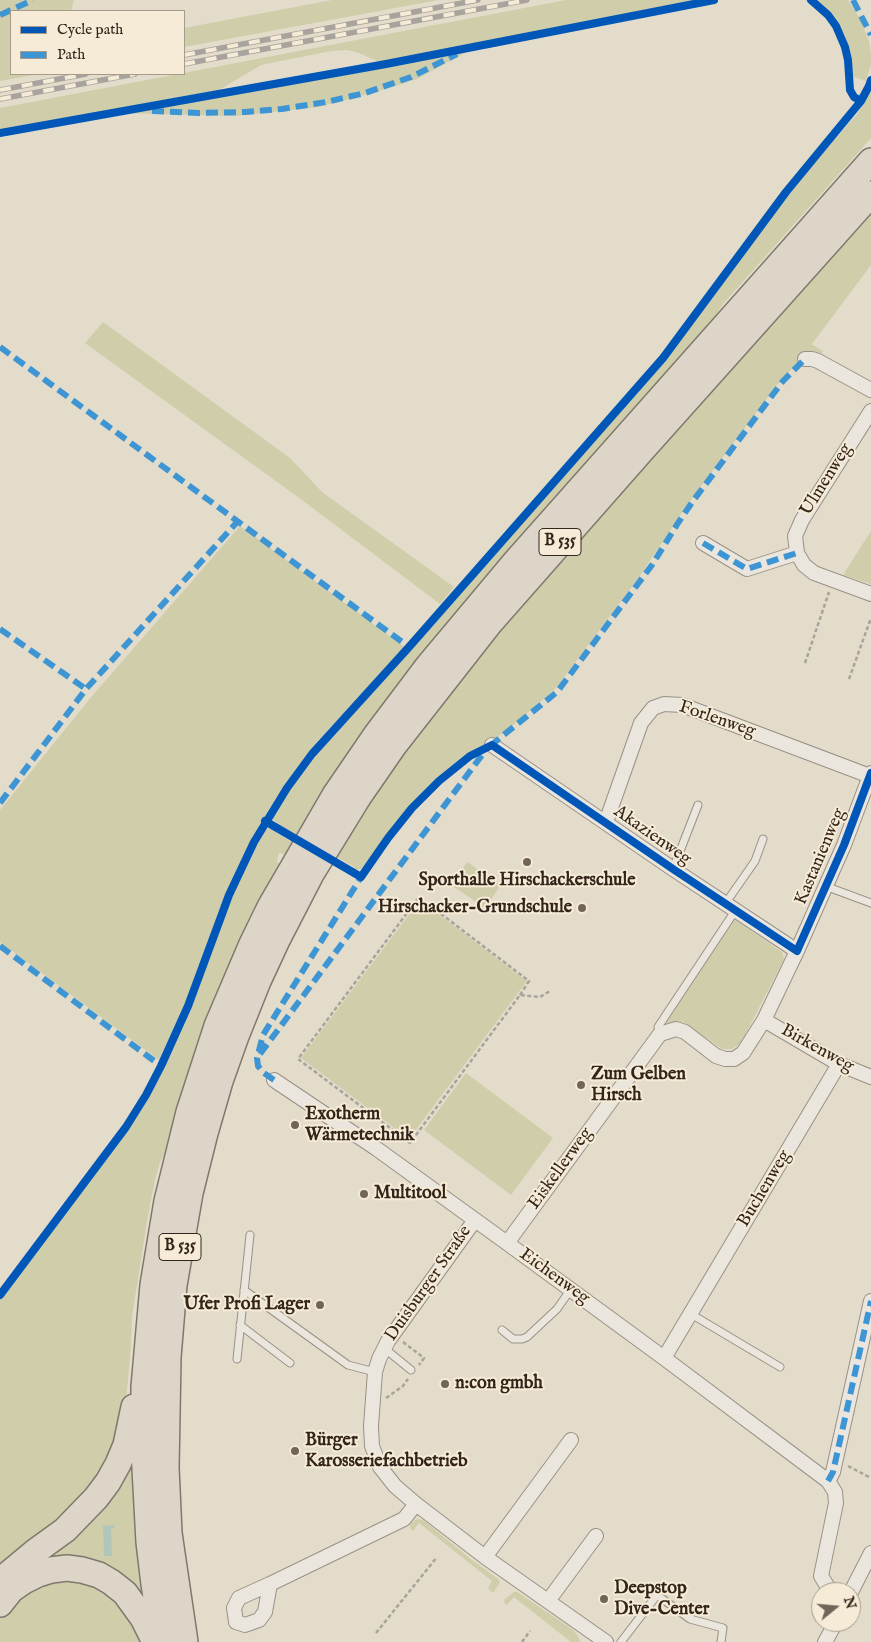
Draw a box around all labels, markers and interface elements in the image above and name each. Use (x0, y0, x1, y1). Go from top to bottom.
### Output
legend (10, 10, 185, 75)
text: Cycle path (57, 20, 123, 39)
text: Path (57, 45, 85, 64)
street label: Ulmenweg (796, 440, 858, 520)
road number: B 535 (539, 528, 581, 556)
street label: Forlenweg (676, 697, 758, 743)
street label: Akazienweg (609, 801, 695, 871)
street label: Kastanienweg (791, 805, 851, 909)
marker: Sporthalle Hirschackerschule (521, 856, 533, 868)
place label: Sporthalle Hirschackerschule (418, 870, 636, 892)
place label: Hirschacker-Grundschule (378, 897, 572, 919)
marker: Hirschacker-Grundschule (576, 902, 588, 914)
street label: Birkenweg (777, 1020, 857, 1078)
place label: Zum Gelben Hirsch (591, 1064, 686, 1106)
marker: Zum Gelben Hirsch (575, 1079, 587, 1091)
place label: Exotherm Wärmetechnik (305, 1104, 414, 1146)
marker: Exotherm Wärmetechnik (289, 1119, 301, 1131)
street label: Eiskellerweg (524, 1124, 598, 1214)
street label: Buchenweg (734, 1147, 796, 1231)
place label: Multitool (374, 1183, 446, 1205)
marker: Multitool (358, 1188, 370, 1200)
street label: Duisburger Straße (381, 1222, 477, 1346)
road number: B 535 (159, 1234, 201, 1260)
street label: Eichenweg (515, 1244, 593, 1310)
place label: Ufer Profi Lager (184, 1294, 310, 1316)
marker: Ufer Profi Lager (314, 1299, 326, 1311)
place label: n:con gmbh (455, 1373, 543, 1395)
marker: n:con gmbh (439, 1378, 451, 1390)
place label: Bürger Karosseriefachbetrieb (305, 1430, 468, 1472)
marker: Bürger Karosseriefachbetrieb (289, 1445, 301, 1457)
place label: Deepstop Dive-Center (614, 1578, 709, 1620)
north arrow (811, 1582, 861, 1632)
marker: Deepstop Dive-Center (598, 1593, 610, 1605)
text: N (839, 1594, 860, 1611)

